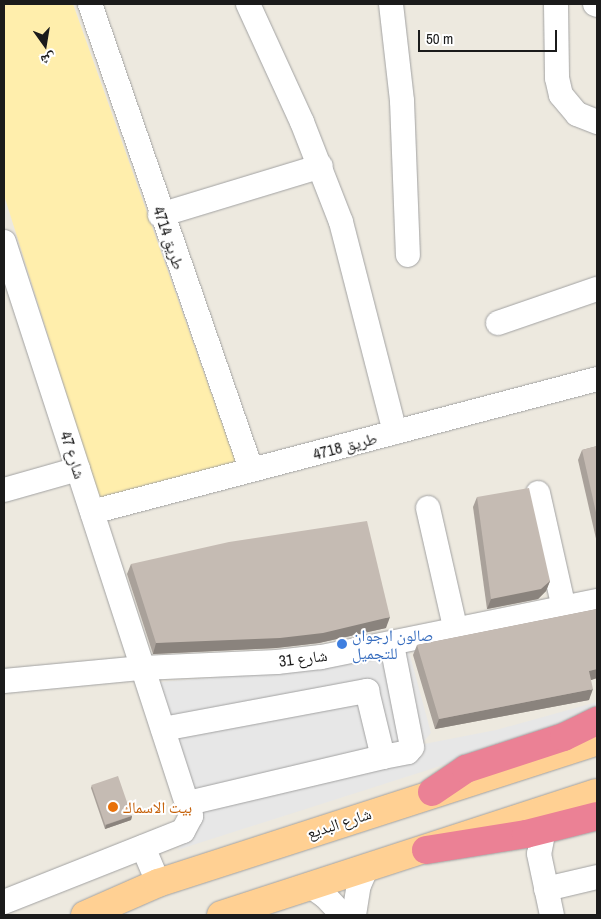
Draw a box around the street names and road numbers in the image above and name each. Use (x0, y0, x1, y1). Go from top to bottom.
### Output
street label: طريق 4714 (149, 204, 189, 272)
street label: طريق 4718 (311, 428, 379, 464)
street label: شارع 47 (56, 429, 90, 481)
street label: شارع 31 (278, 646, 328, 670)
street label: شارع البديع (304, 804, 374, 842)

